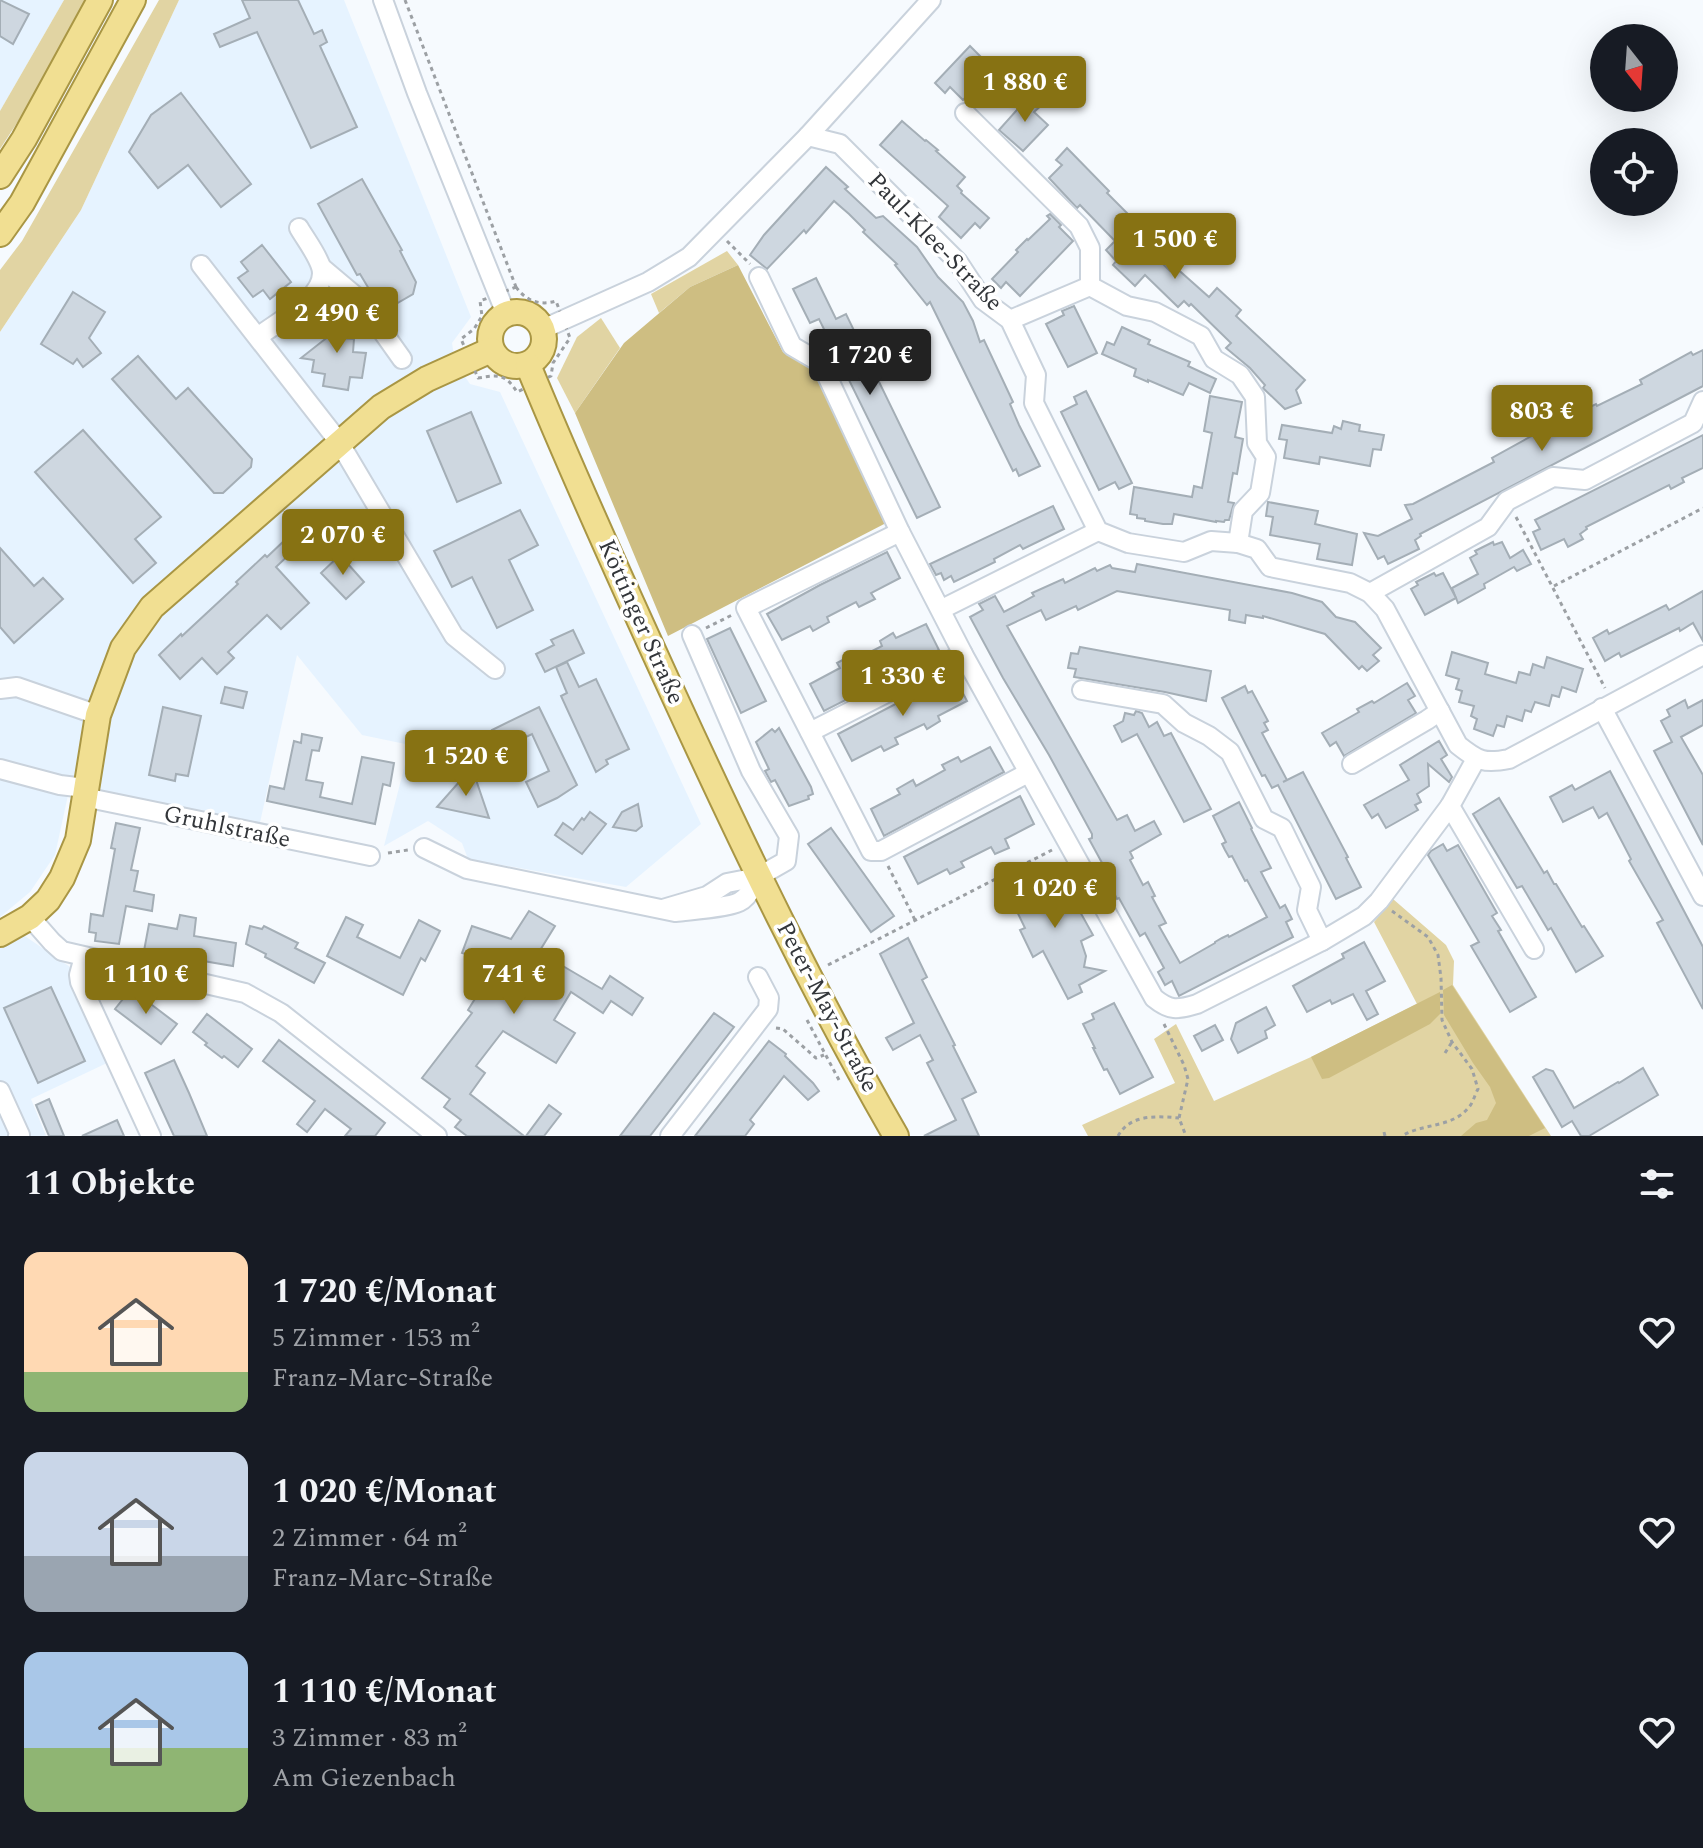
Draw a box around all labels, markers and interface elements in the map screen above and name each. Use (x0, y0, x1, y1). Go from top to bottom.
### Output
north arrow (1590, 24, 1678, 112)
map controls (1590, 24, 1678, 216)
pin: 1 880 € (951, 56, 1099, 124)
text: 1 880 € (982, 62, 1068, 102)
button: locate (1590, 128, 1678, 216)
street label: Paul-Klee-Straße (859, 164, 1011, 320)
pin: 1 500 € (1101, 213, 1249, 281)
text: 1 500 € (1132, 219, 1218, 259)
pin: 2 490 € (263, 287, 411, 355)
text: 2 490 € (294, 293, 380, 333)
pin: 1 720 € (796, 329, 944, 397)
text: 1 720 € (827, 335, 913, 375)
pin: 803 € (1486, 385, 1598, 453)
text: 803 € (1510, 391, 1574, 431)
pin: 2 070 € (269, 509, 417, 577)
text: 2 070 € (300, 515, 386, 555)
street label: Köttinger Straße (588, 534, 694, 710)
pin: 1 330 € (829, 650, 977, 718)
text: 1 330 € (860, 656, 946, 696)
pin: 1 520 € (392, 730, 540, 798)
text: 1 520 € (423, 736, 509, 776)
street label: Gruhlstraße (160, 796, 294, 858)
pin: 1 020 € (981, 862, 1129, 930)
text: 1 020 € (1012, 868, 1098, 908)
street label: Peter-May-Straße (767, 915, 887, 1099)
pin: 1 110 € (72, 948, 220, 1016)
pin: 741 € (458, 948, 570, 1016)
text: 1 110 € (103, 954, 189, 994)
text: 741 € (482, 954, 546, 994)
text: 11 Objekte (24, 1158, 195, 1210)
icon: filters (1635, 1162, 1679, 1206)
text: 1 720 €/Monat (272, 1266, 497, 1318)
icon: home (88, 1284, 184, 1380)
icon: heart (1635, 1310, 1679, 1354)
text: 5 Zimmer · 153 m² (272, 1318, 480, 1358)
text: Franz-Marc-Straße (272, 1358, 493, 1398)
text: 1 020 €/Monat (272, 1466, 497, 1518)
icon: home (88, 1484, 184, 1580)
icon: heart (1635, 1510, 1679, 1554)
text: 2 Zimmer · 64 m² (272, 1518, 467, 1558)
text: Franz-Marc-Straße (272, 1558, 493, 1598)
text: 1 110 €/Monat (272, 1666, 497, 1718)
icon: home (88, 1684, 184, 1780)
icon: heart (1635, 1710, 1679, 1754)
text: 3 Zimmer · 83 m² (272, 1718, 467, 1758)
text: Am Giezenbach (272, 1758, 456, 1798)

